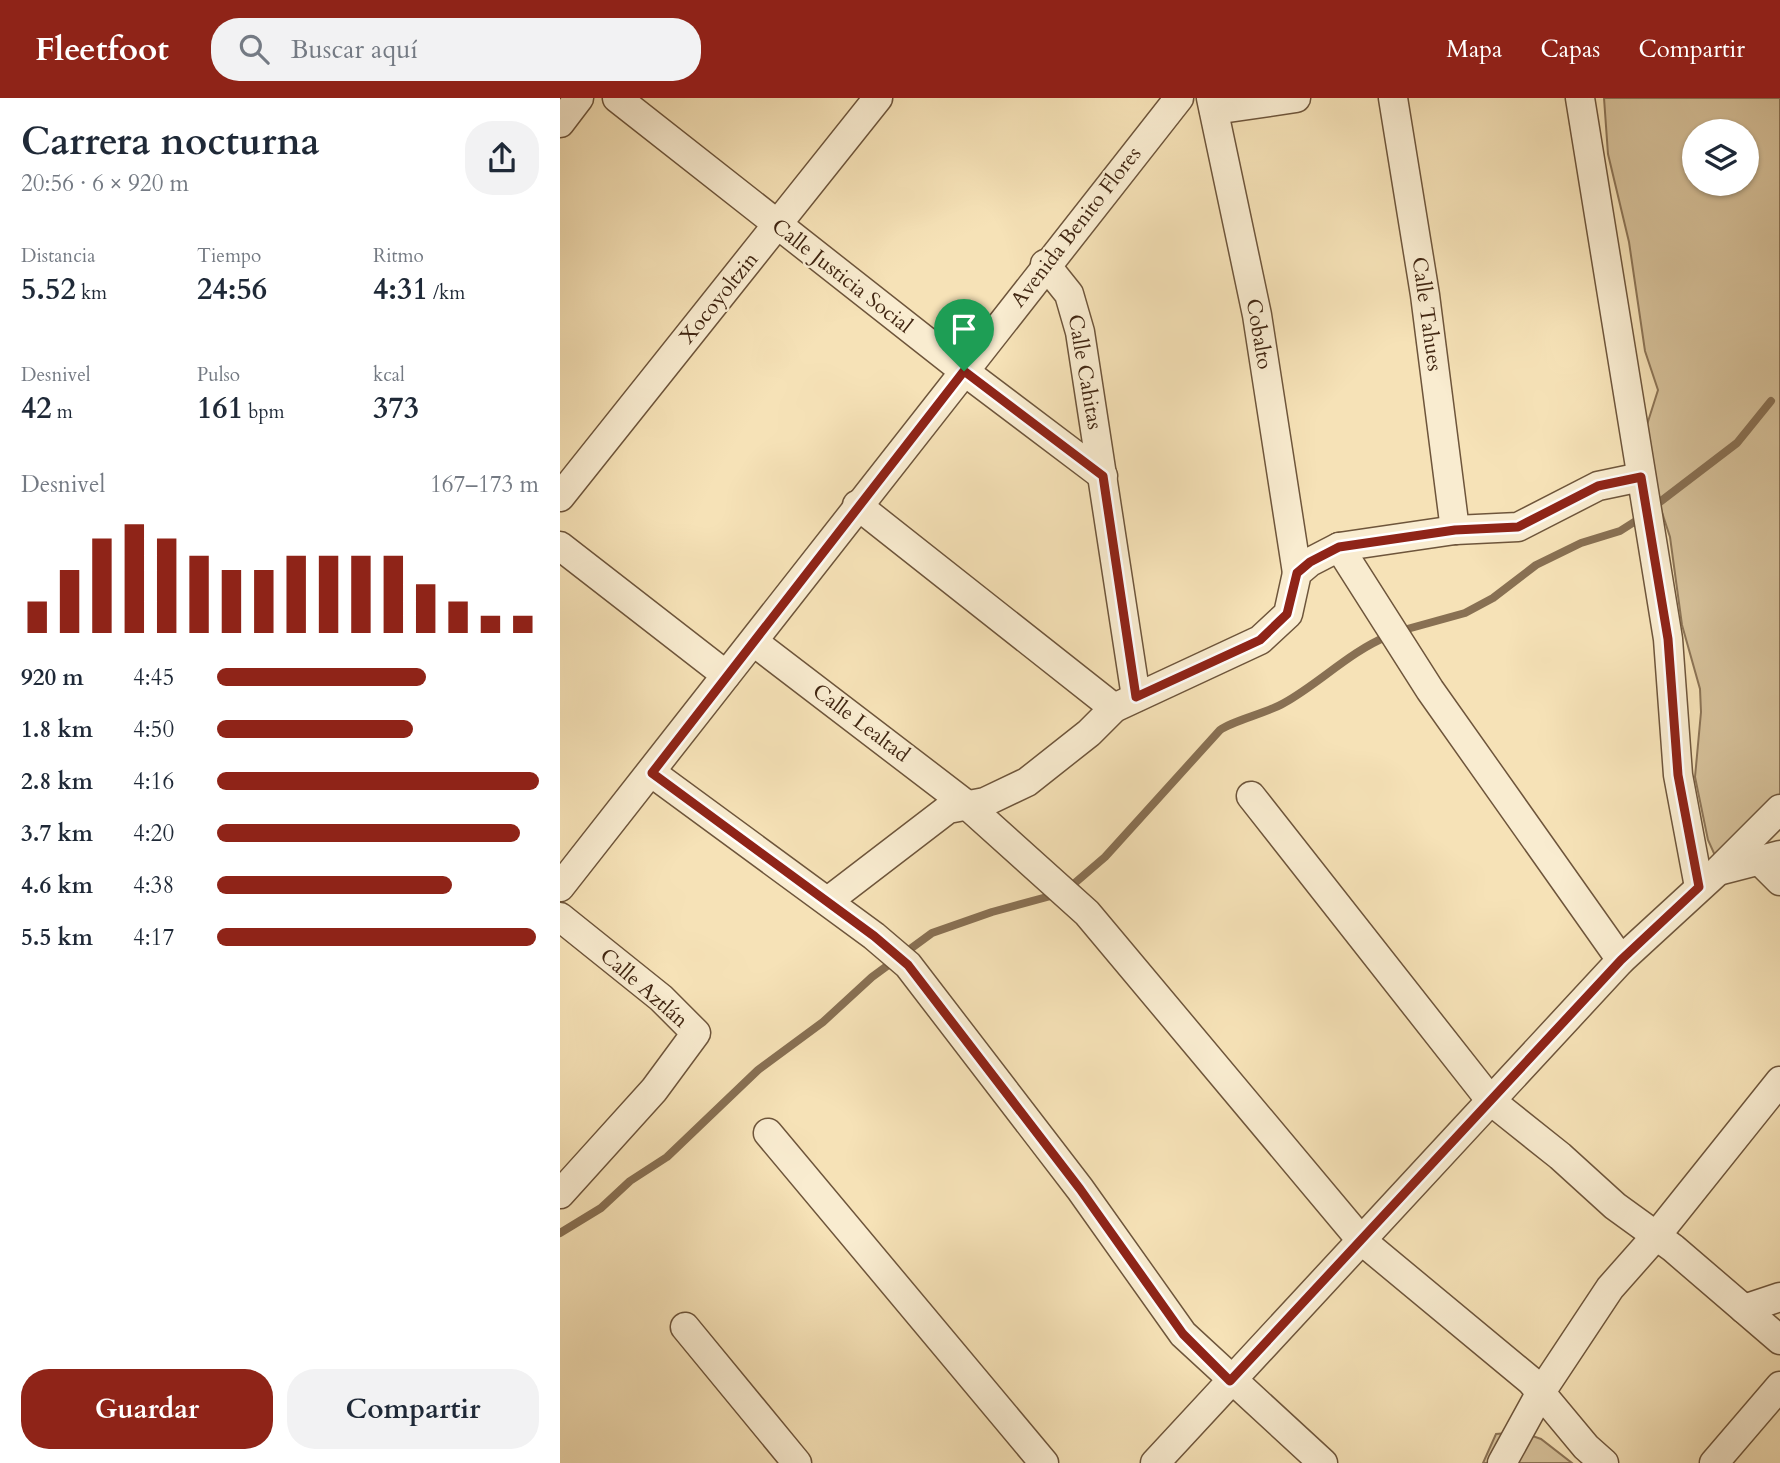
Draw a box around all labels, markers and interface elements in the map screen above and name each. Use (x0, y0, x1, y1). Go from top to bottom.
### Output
search box (211, 18, 701, 81)
text: Fleetfoot (35, 27, 169, 72)
icon: search (235, 30, 273, 68)
text: Buscar aquí (291, 32, 418, 67)
text: Mapa (1446, 33, 1502, 66)
text: Capas (1540, 33, 1600, 66)
text: Compartir (1638, 33, 1745, 66)
text: Carrera nocturna (21, 116, 320, 168)
map controls (1682, 119, 1759, 196)
button: layers (1682, 119, 1759, 196)
button: share (465, 121, 539, 195)
street label: Avenida Benito Flores (1004, 140, 1148, 314)
text: 20:56 · 6 × 920 m (21, 168, 189, 199)
street label: Calle Justicia Social (766, 212, 918, 340)
text: Distancia (21, 243, 95, 269)
text: Tiempo (197, 243, 261, 269)
text: Ritmo (373, 243, 424, 269)
street label: Xocoyoltzin (673, 246, 765, 350)
street label: Calle Tahues (1405, 255, 1449, 373)
text: 5.52 (21, 269, 76, 310)
text: 24:56 (197, 269, 267, 310)
text: 4:31 (373, 269, 428, 310)
text: km (76, 280, 107, 306)
text: /km (428, 280, 465, 306)
street label: Cobalto (1239, 296, 1279, 372)
pin (934, 299, 994, 371)
icon: arrive (945, 310, 983, 348)
street label: Calle Cahitas (1061, 312, 1109, 432)
text: Desnivel (21, 362, 91, 388)
text: Pulso (197, 362, 240, 388)
text: kcal (373, 362, 405, 388)
text: 42 (21, 388, 52, 429)
text: 161 (197, 388, 243, 429)
text: 373 (373, 388, 419, 429)
text: m (52, 399, 73, 425)
text: bpm (243, 399, 285, 425)
text: Desnivel (21, 469, 105, 500)
text: 167–173 m (430, 469, 539, 500)
text: 920 m (21, 662, 84, 693)
text: 4:45 (133, 662, 174, 693)
street label: Calle Lealtad (807, 677, 915, 769)
text: 1.8 km (21, 714, 93, 745)
text: 4:50 (133, 714, 174, 745)
text: 2.8 km (21, 766, 93, 797)
text: 4:16 (133, 766, 174, 797)
text: 3.7 km (21, 818, 93, 849)
text: 4:20 (133, 818, 174, 849)
text: 4.6 km (21, 870, 93, 901)
text: 4:38 (133, 870, 174, 901)
text: 5.5 km (21, 922, 93, 953)
text: 4:17 (133, 922, 174, 953)
street label: Calle Aztlán (594, 942, 694, 1035)
button: Guardar (21, 1369, 273, 1449)
button: Compartir (287, 1369, 539, 1449)

